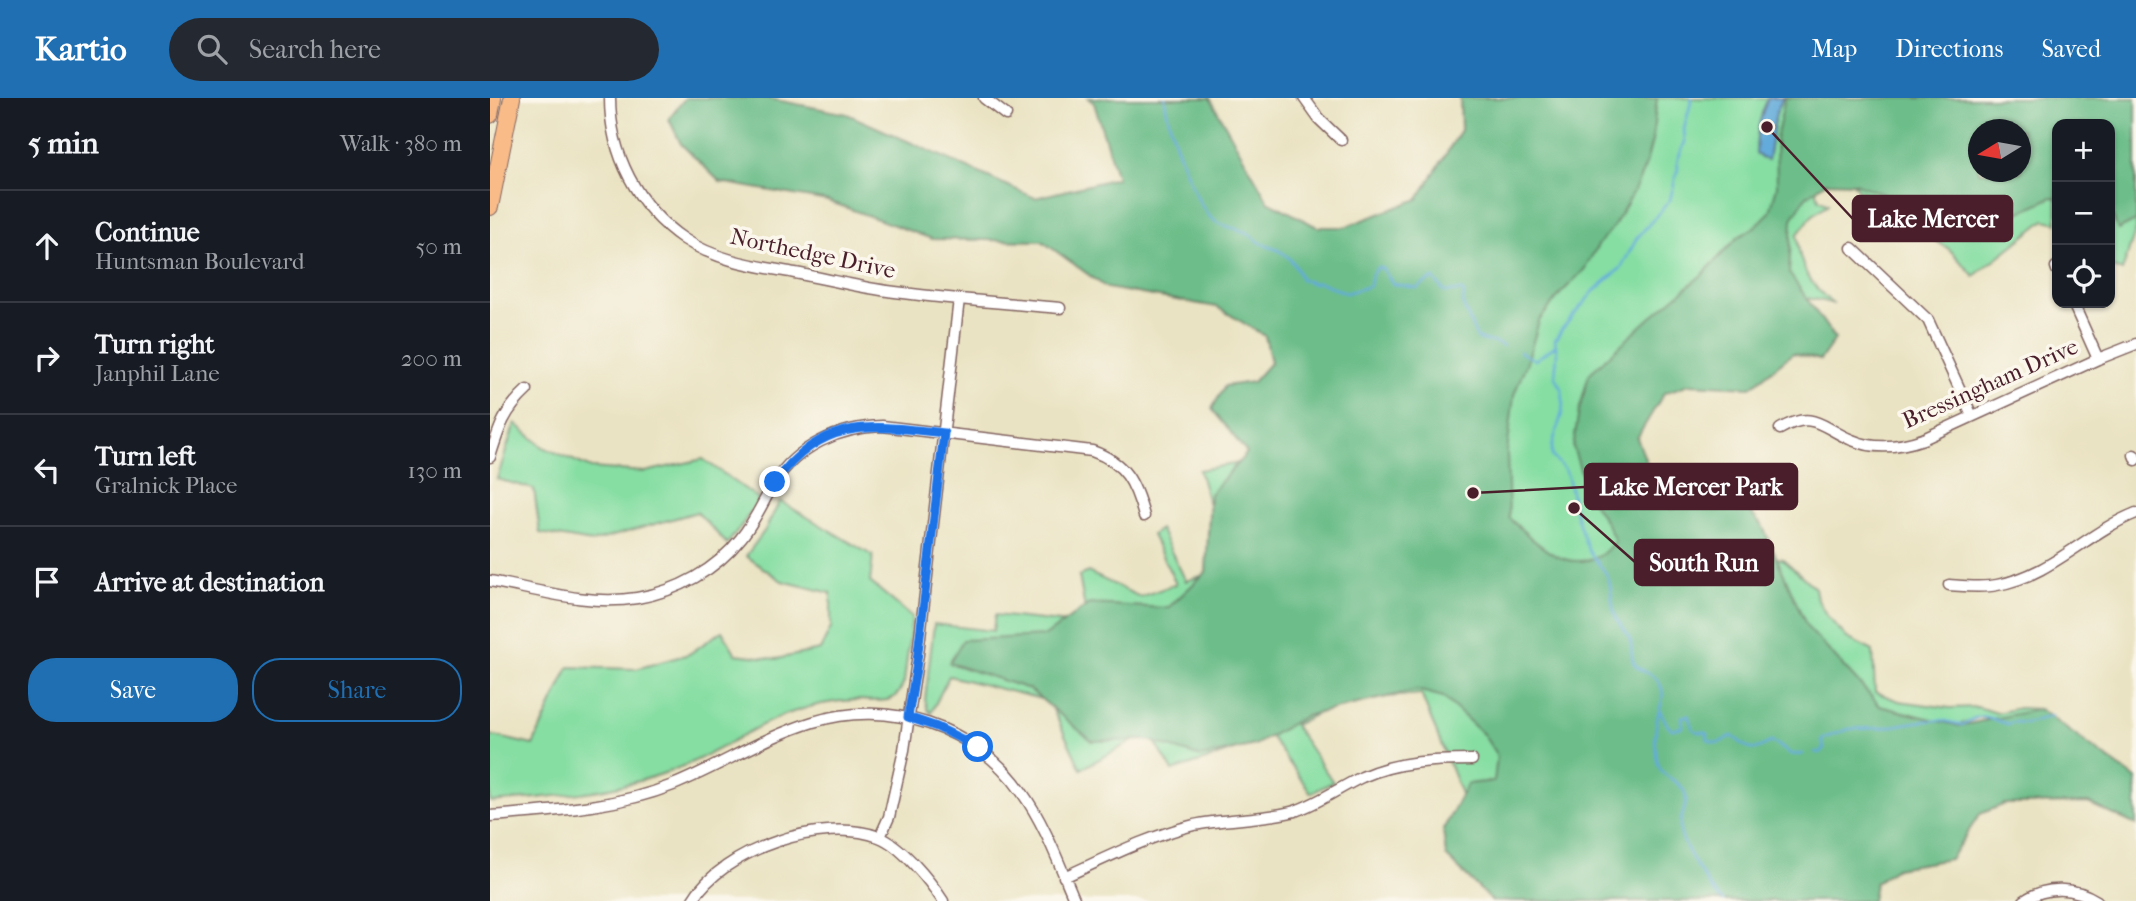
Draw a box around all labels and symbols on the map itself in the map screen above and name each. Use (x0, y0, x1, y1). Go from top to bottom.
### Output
north arrow (1968, 119, 2031, 182)
callout: Lake Mercer (1853, 196, 2012, 241)
text: Lake Mercer (1868, 205, 1999, 233)
street label: Northedge Drive (728, 223, 898, 284)
street label: Bressingham Drive (1898, 333, 2082, 434)
callout: Lake Mercer Park (1585, 464, 1797, 509)
route end (759, 466, 790, 497)
text: Lake Mercer Park (1599, 473, 1784, 501)
callout: South Run (1635, 540, 1773, 585)
text: South Run (1649, 549, 1760, 577)
route start (962, 731, 993, 762)

